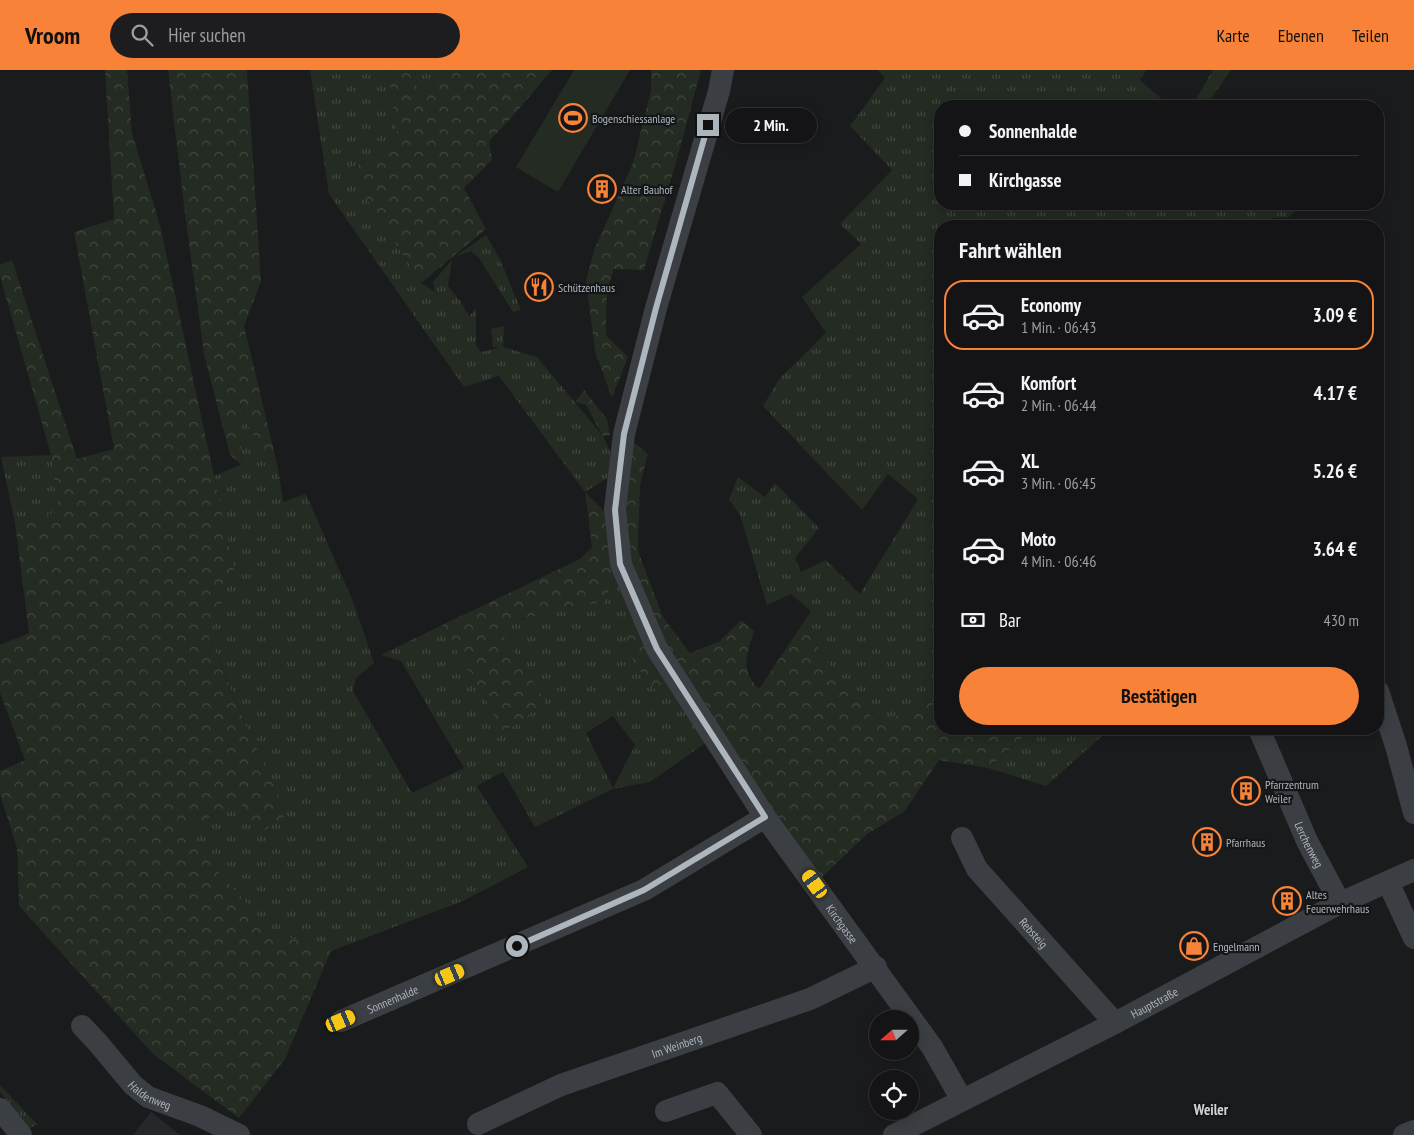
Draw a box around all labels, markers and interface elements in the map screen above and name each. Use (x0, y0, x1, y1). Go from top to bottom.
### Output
search box (110, 13, 460, 58)
text: Vroom (25, 20, 80, 51)
icon: search (128, 21, 156, 49)
text: Hier suchen (168, 23, 246, 47)
text: Karte (1216, 24, 1250, 47)
text: Ebenen (1278, 24, 1324, 47)
text: Teilen (1352, 24, 1389, 47)
sports icon: Bogenschiessanlage (558, 103, 588, 133)
callout: 2 Min. (726, 108, 818, 142)
place label: Bogenschiessanlage (592, 111, 675, 126)
route end (697, 114, 719, 136)
text: 2 Min. (753, 115, 789, 135)
text: Sonnenhalde (989, 119, 1077, 143)
text: Kirchgasse (989, 168, 1062, 192)
building icon: Alter Bauhof (587, 174, 617, 204)
place label: Alter Bauhof (621, 182, 673, 197)
text: Fahrt wählen (959, 236, 1062, 264)
restaurant icon: Schützenhaus (524, 272, 554, 302)
place label: Schützenhaus (558, 280, 615, 295)
icon: car (961, 293, 1006, 338)
text: Economy (1021, 293, 1081, 317)
text: 3.09 € (1313, 303, 1357, 327)
text: 1 Min. · 06:43 (1021, 317, 1096, 337)
icon: car (961, 371, 1006, 416)
text: Komfort (1021, 371, 1076, 395)
text: 4.17 € (1314, 381, 1357, 405)
text: 2 Min. · 06:44 (1021, 395, 1096, 415)
icon: car (961, 449, 1006, 494)
text: XL (1021, 449, 1039, 473)
text: 5.26 € (1313, 459, 1357, 483)
text: 3 Min. · 06:45 (1021, 473, 1096, 493)
icon: car (961, 527, 1006, 572)
text: Moto (1021, 527, 1056, 551)
text: 3.64 € (1313, 537, 1357, 561)
text: 4 Min. · 06:46 (1021, 551, 1096, 571)
icon: cash (959, 606, 987, 634)
text: Bar (999, 608, 1021, 632)
text: 430 m (1324, 610, 1359, 630)
button: Bestätigen (959, 667, 1359, 725)
building icon: Pfarrzentrum Weiler (1231, 776, 1261, 806)
place label: Pfarrzentrum Weiler (1265, 777, 1319, 806)
street label: Lerchenweg (1292, 819, 1327, 870)
building icon: Pfarrhaus (1192, 827, 1222, 857)
place label: Pfarrhaus (1226, 835, 1265, 850)
car (800, 867, 829, 901)
building icon: Altes Feuerwehrhaus (1272, 886, 1302, 916)
place label: Altes Feuerwehrhaus (1306, 887, 1369, 916)
street label: Kirchgasse (823, 901, 862, 946)
street label: Rebsteig (1017, 914, 1052, 951)
shop icon: Engelmann (1179, 931, 1209, 961)
route start (506, 935, 528, 957)
place label: Engelmann (1213, 939, 1260, 954)
car (433, 962, 466, 988)
street label: Sonnenhalde (365, 981, 420, 1016)
street label: Hauptstraße (1128, 983, 1180, 1021)
car (324, 1008, 357, 1034)
north arrow (869, 1010, 919, 1060)
map controls (869, 1010, 919, 1120)
street label: Im Weinberg (650, 1029, 704, 1061)
button: locate (869, 1070, 919, 1120)
street label: Haldenweg (125, 1078, 173, 1112)
district label: Weiler (1193, 1100, 1229, 1119)

